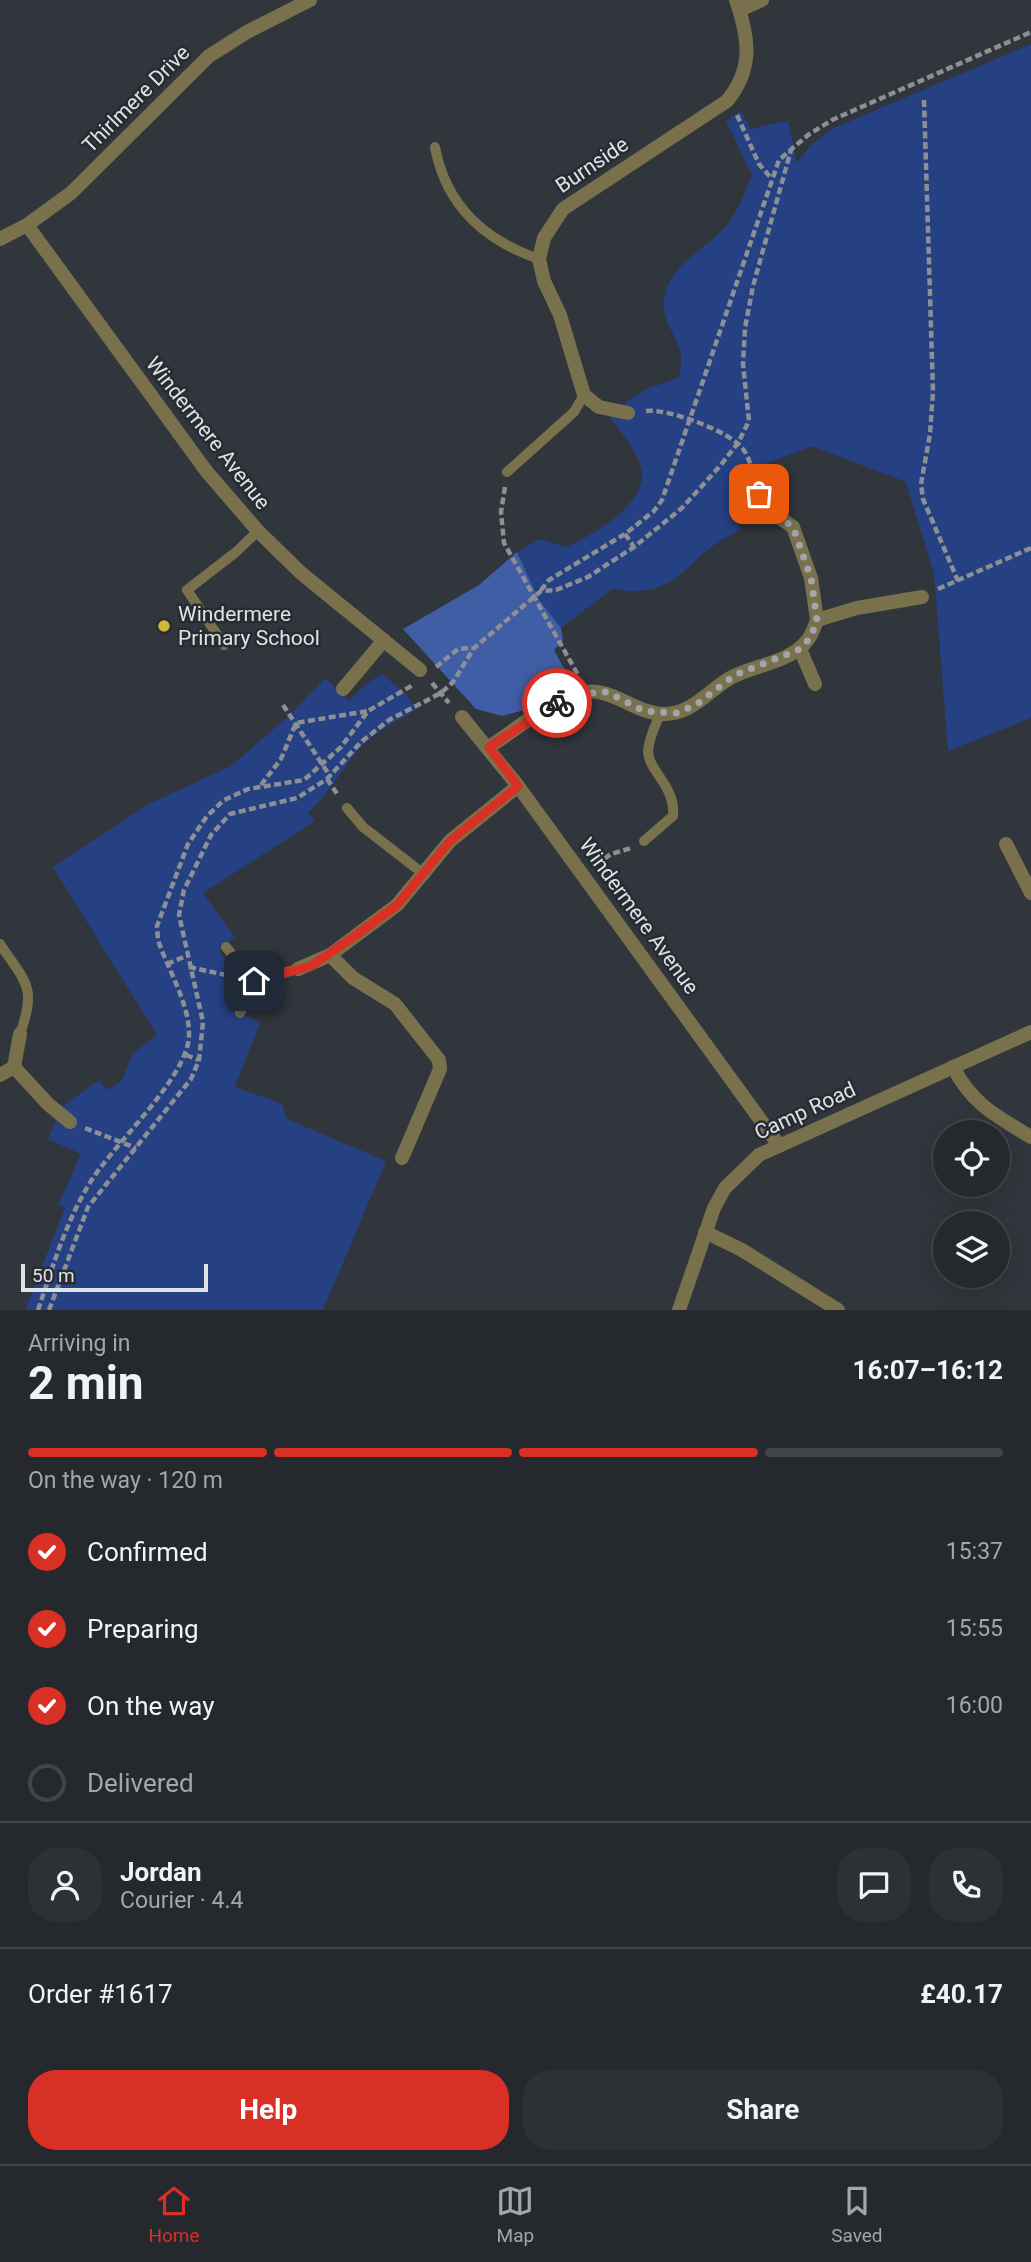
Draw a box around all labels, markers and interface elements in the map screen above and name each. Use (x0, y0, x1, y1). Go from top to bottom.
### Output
street label: Thirlmere Drive (78, 41, 194, 157)
street label: Burnside (551, 132, 633, 198)
street label: Windermere Avenue (141, 352, 275, 514)
pin (729, 464, 789, 524)
icon: bag (740, 475, 778, 513)
place label: Windermere Primary School (178, 602, 320, 650)
marker: Windermere Primary School (156, 618, 172, 634)
courier (522, 668, 592, 738)
icon: bike (538, 684, 576, 722)
street label: Windermere Avenue (574, 833, 704, 999)
pin (224, 951, 284, 1011)
icon: home (235, 962, 273, 1000)
street label: Camp Road (751, 1077, 859, 1145)
map controls (933, 1120, 1010, 1288)
button: locate (933, 1120, 1010, 1197)
button: layers (933, 1211, 1010, 1288)
scale bar (21, 1261, 208, 1293)
text: 50 m (32, 1264, 75, 1287)
text: Arriving in (28, 1330, 131, 1357)
text: 16:07–16:12 (853, 1355, 1003, 1385)
text: 2 min (28, 1356, 144, 1410)
text: On the way · 120 m (28, 1467, 223, 1494)
icon: check (28, 1533, 66, 1571)
text: Confirmed (87, 1537, 208, 1567)
text: 15:37 (946, 1538, 1003, 1565)
icon: check (28, 1610, 66, 1648)
text: Preparing (87, 1614, 199, 1644)
text: 15:55 (946, 1615, 1003, 1642)
icon: check (28, 1687, 66, 1725)
text: On the way (87, 1691, 215, 1721)
text: 16:00 (946, 1692, 1003, 1719)
text: Delivered (87, 1768, 194, 1798)
button: person (28, 1848, 102, 1922)
button: chat (837, 1848, 911, 1922)
button: phone (929, 1848, 1003, 1922)
text: Jordan (120, 1857, 202, 1887)
text: Courier · 4.4 (120, 1887, 243, 1914)
text: Order #1617 (28, 1979, 173, 2009)
text: £40.17 (920, 1979, 1003, 2009)
button: Help (28, 2070, 509, 2150)
button: Share (523, 2070, 1003, 2150)
tab: Home (148, 2182, 200, 2247)
tab: Map (496, 2182, 534, 2247)
tab: Saved (831, 2182, 883, 2247)

